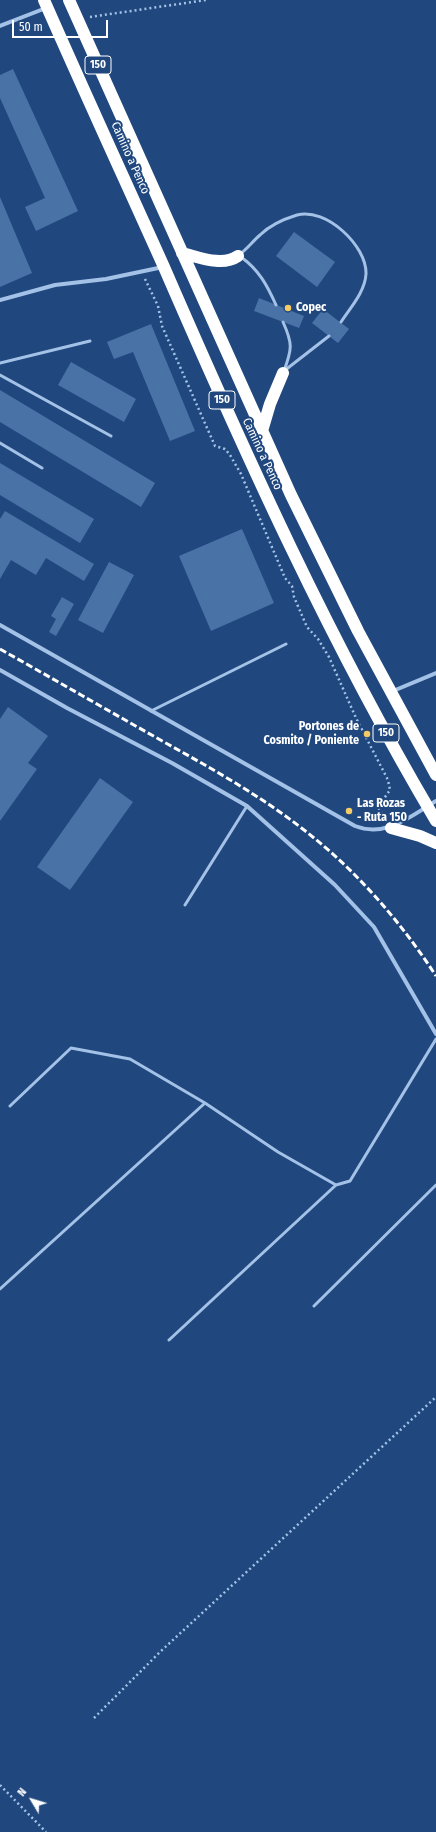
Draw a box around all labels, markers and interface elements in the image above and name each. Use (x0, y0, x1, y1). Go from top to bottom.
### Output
scale bar (14, 12, 110, 38)
text: 50 m (19, 20, 43, 34)
road number: 150 (85, 56, 111, 74)
street label: Camino a Penco (108, 120, 152, 196)
place label: Copec (296, 301, 326, 315)
marker: Copec (283, 303, 293, 313)
road number: 150 (209, 391, 235, 409)
street label: Camino a Penco (239, 416, 285, 492)
place label: Portones de Cosmito / Poniente (264, 720, 359, 748)
road number: 150 (373, 724, 399, 742)
marker: Portones de Cosmito / Poniente (362, 729, 372, 739)
place label: Las Rozas - Ruta 150 (357, 797, 407, 825)
marker: Las Rozas - Ruta 150 (344, 806, 354, 816)
north arrow (12, 1780, 52, 1820)
text: N (15, 1786, 29, 1799)

